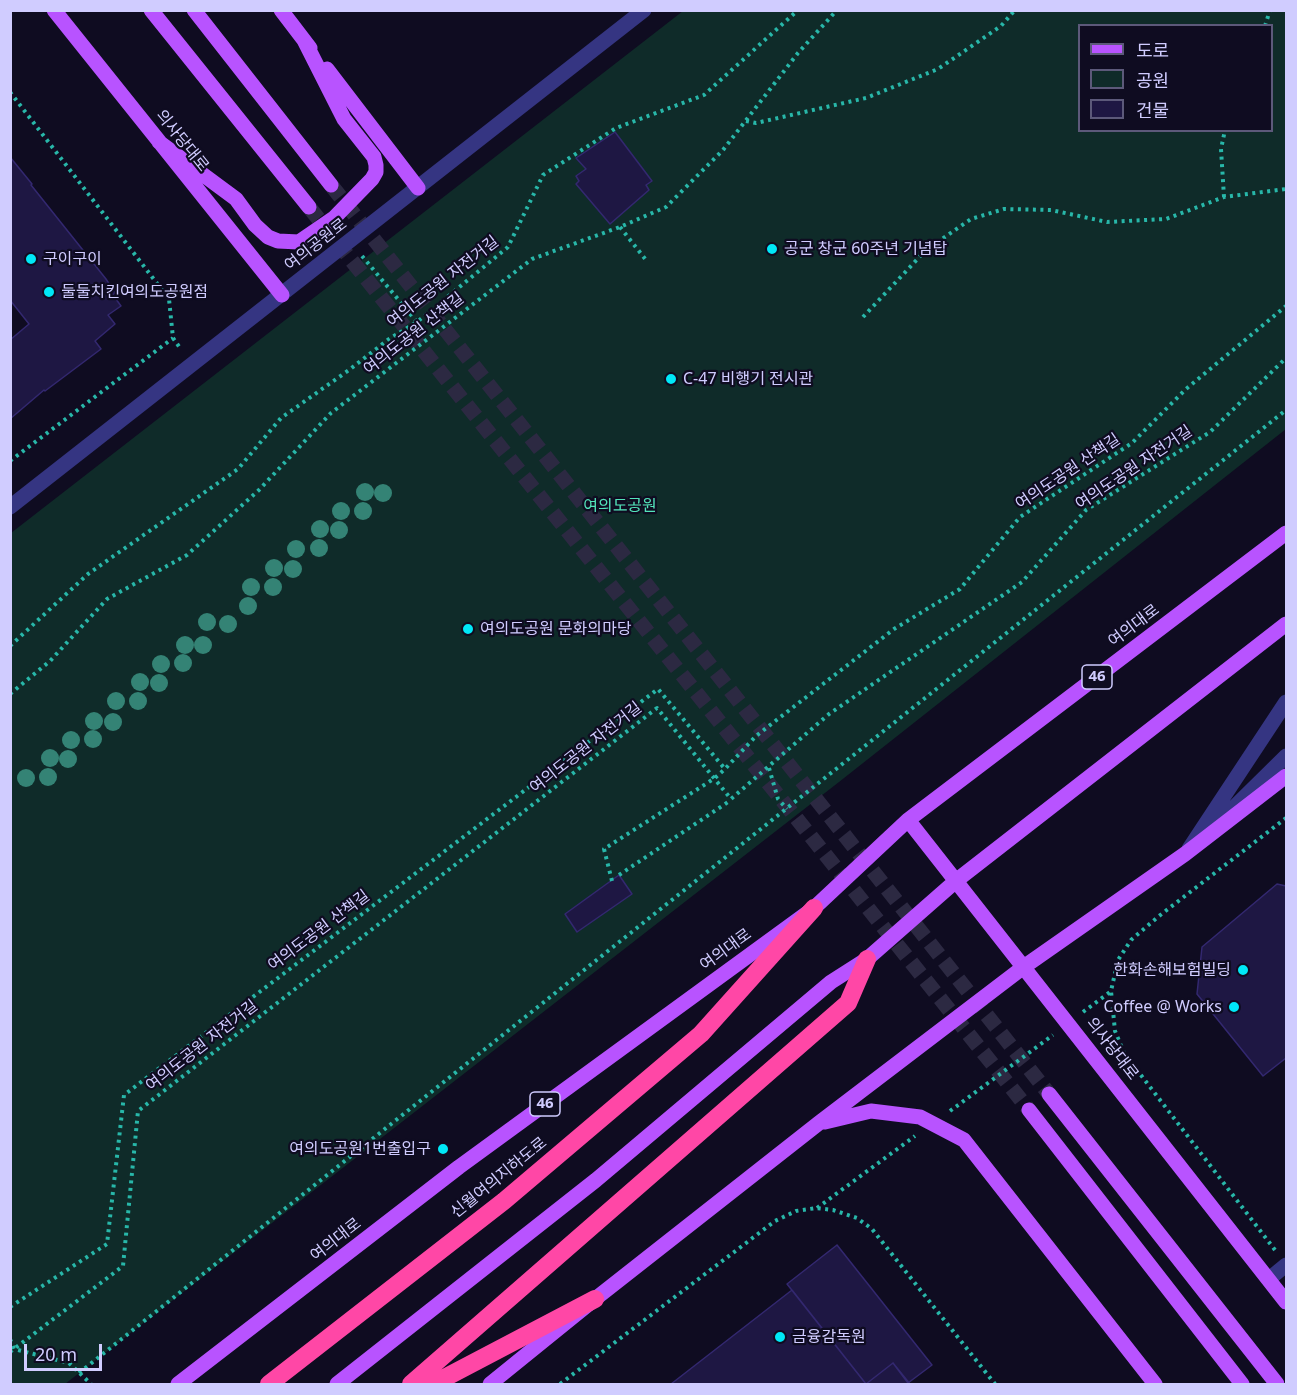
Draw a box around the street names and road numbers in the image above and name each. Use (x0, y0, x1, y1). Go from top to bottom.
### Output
street label: 의사당대로 (151, 106, 213, 176)
street label: 여의공원로 (281, 215, 351, 275)
street label: 여의도공원 자전거길 (383, 232, 503, 332)
street label: 여의도공원 산책길 (360, 289, 468, 379)
street label: 여의도공원 자전거길 (1072, 422, 1196, 514)
street label: 여의도공원 산책길 (1012, 430, 1124, 514)
street label: 여의대로 (1105, 601, 1163, 651)
road number: 46 (1082, 665, 1112, 689)
street label: 여의도공원 자전거길 (526, 698, 646, 798)
street label: 여의도공원 산책길 (265, 887, 373, 975)
street label: 여의대로 (697, 925, 755, 975)
street label: 여의도공원 자전거길 (142, 996, 262, 1096)
street label: 의사당대로 (1082, 1014, 1142, 1084)
road number: 46 (530, 1092, 560, 1116)
street label: 신월여의지하도로 (447, 1133, 551, 1223)
street label: 여의대로 (307, 1214, 365, 1266)

